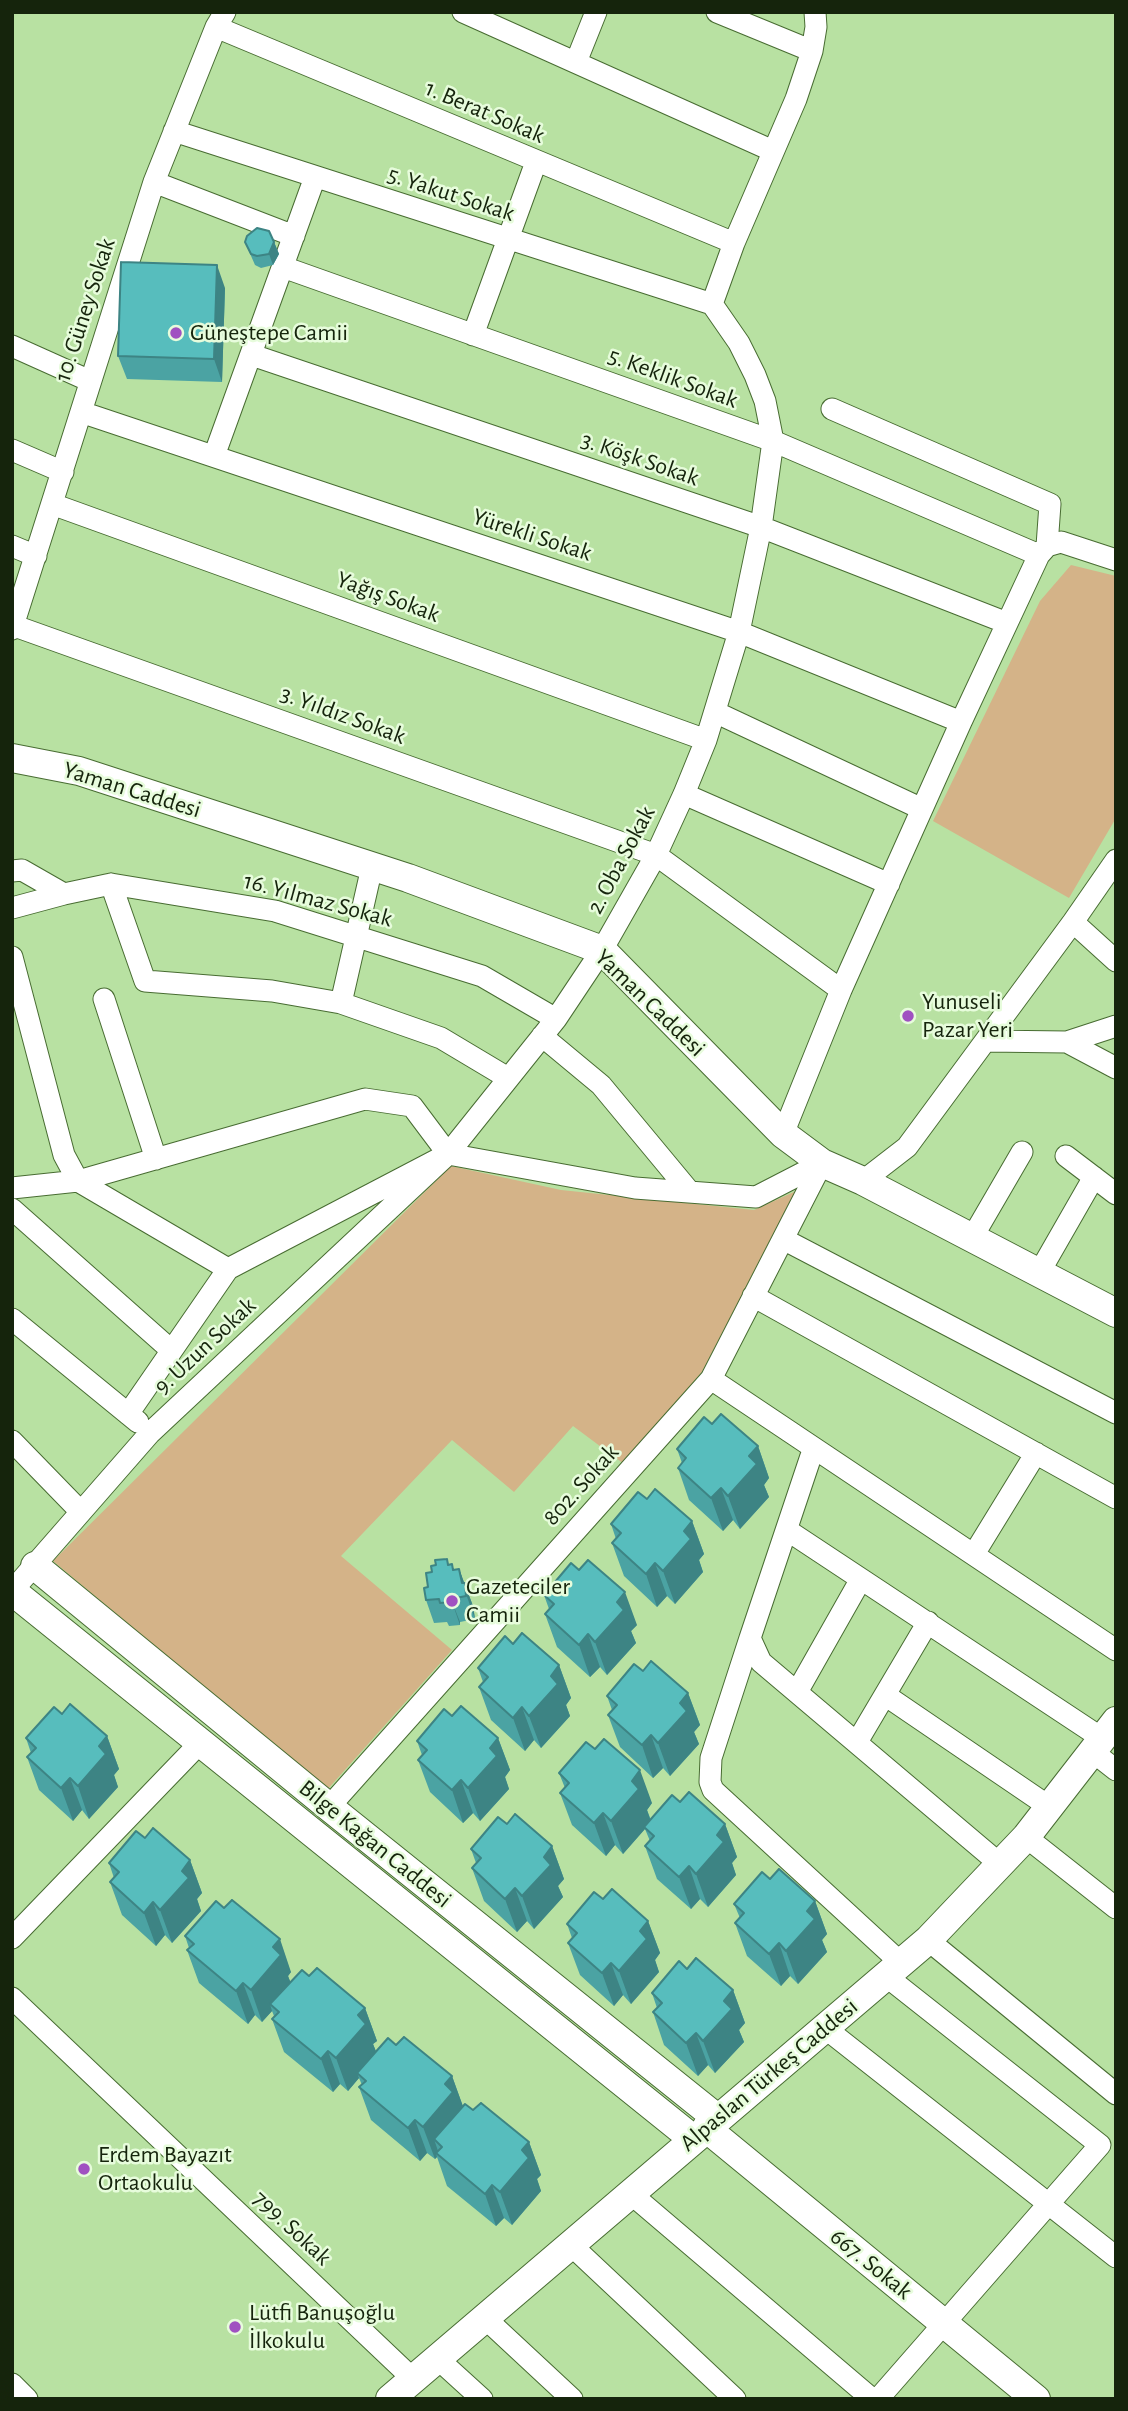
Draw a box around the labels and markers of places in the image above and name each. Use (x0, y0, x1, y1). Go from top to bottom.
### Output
place label: Güneştepe Camii (190, 319, 348, 347)
marker: Güneştepe Camii (168, 325, 184, 341)
place label: Yunuseli Pazar Yeri (922, 988, 1013, 1044)
marker: Yunuseli Pazar Yeri (900, 1008, 916, 1024)
place label: Gazeteciler Camii (466, 1573, 570, 1629)
marker: Gazeteciler Camii (444, 1593, 460, 1609)
place label: Erdem Bayazıt Ortaokulu (98, 2141, 232, 2197)
marker: Erdem Bayazıt Ortaokulu (76, 2161, 92, 2177)
place label: Lütfi Banuşoğlu İlkokulu (249, 2299, 395, 2355)
marker: Lütfi Banuşoğlu İlkokulu (227, 2319, 243, 2335)

